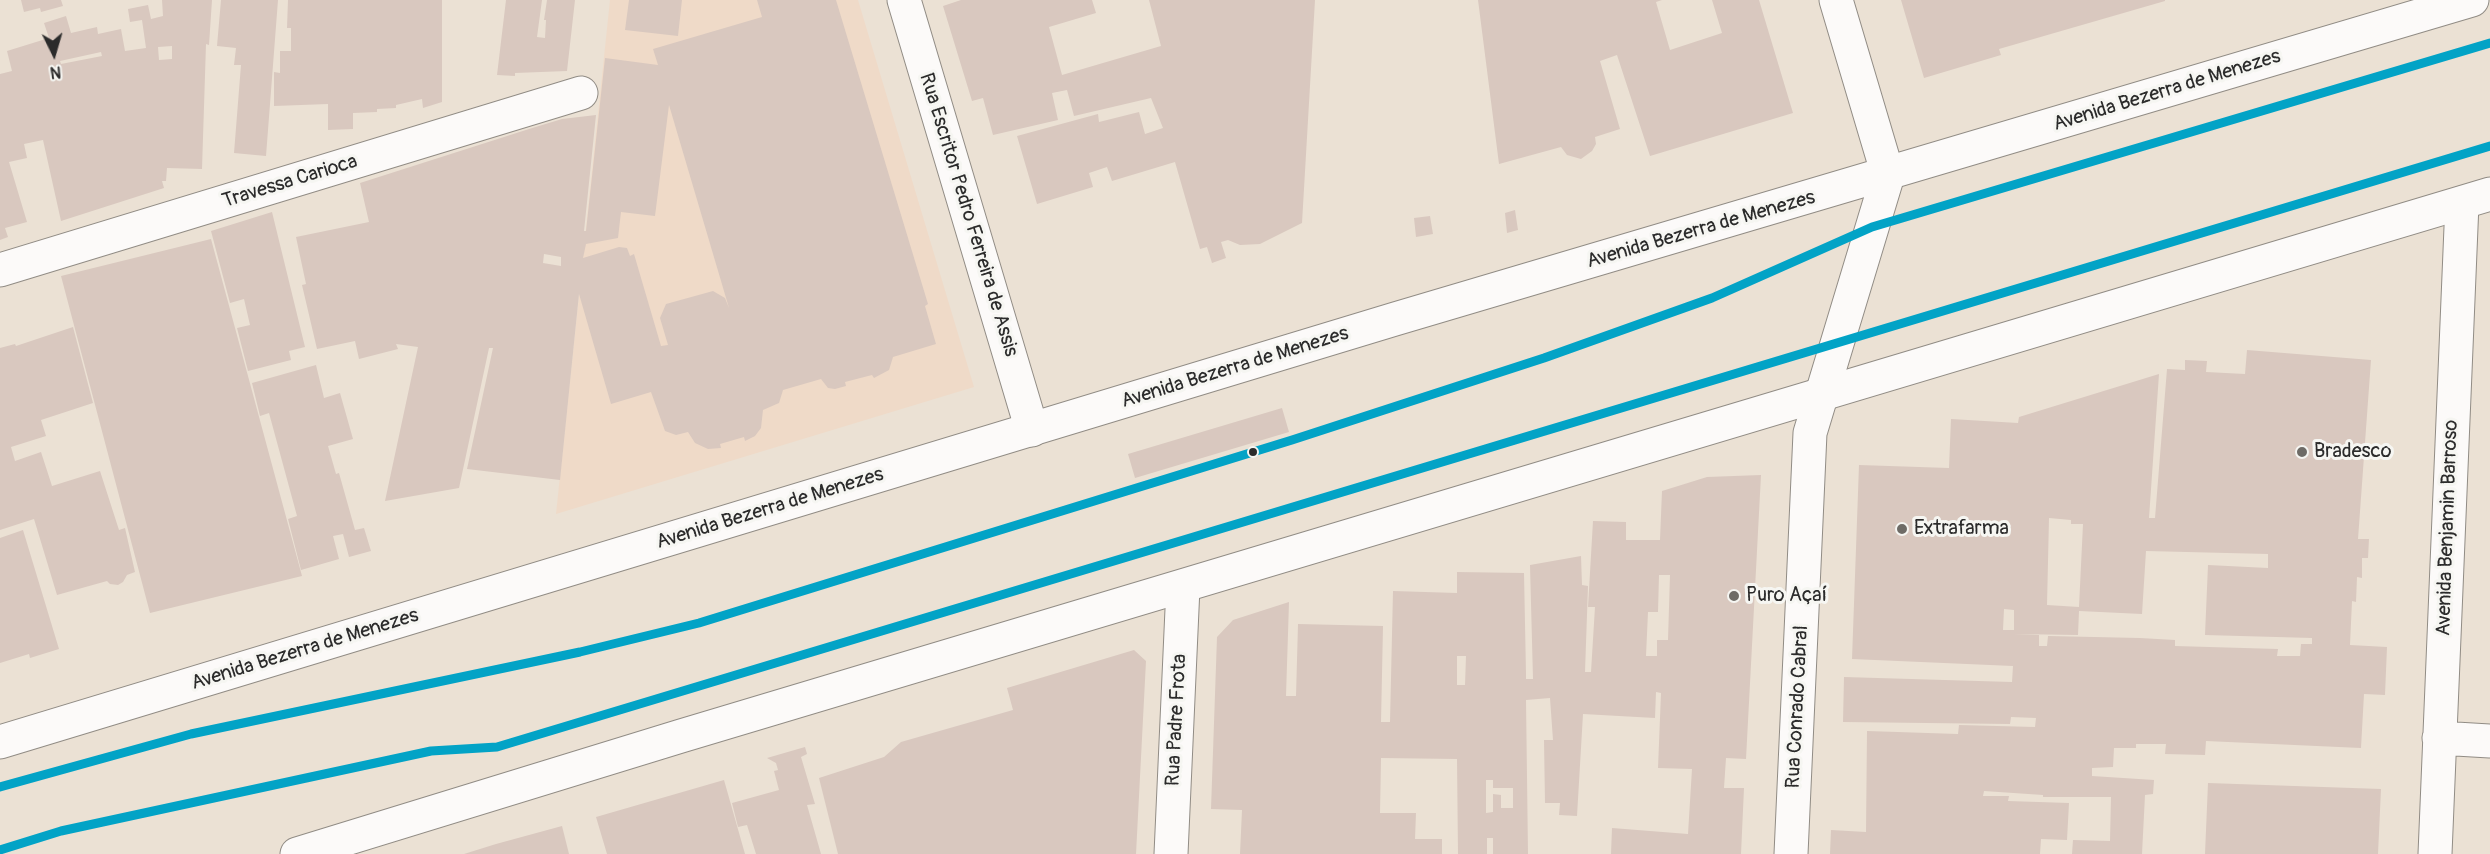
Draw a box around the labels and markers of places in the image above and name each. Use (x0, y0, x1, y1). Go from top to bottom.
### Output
place label: Bradesco (2314, 440, 2391, 464)
marker: Bradesco (2295, 445, 2309, 459)
unlabelled marker (1247, 446, 1259, 458)
place label: Extrafarma (1914, 517, 2009, 541)
marker: Extrafarma (1895, 522, 1909, 536)
place label: Puro Açaí (1746, 584, 1827, 608)
marker: Puro Açaí (1727, 589, 1741, 603)

